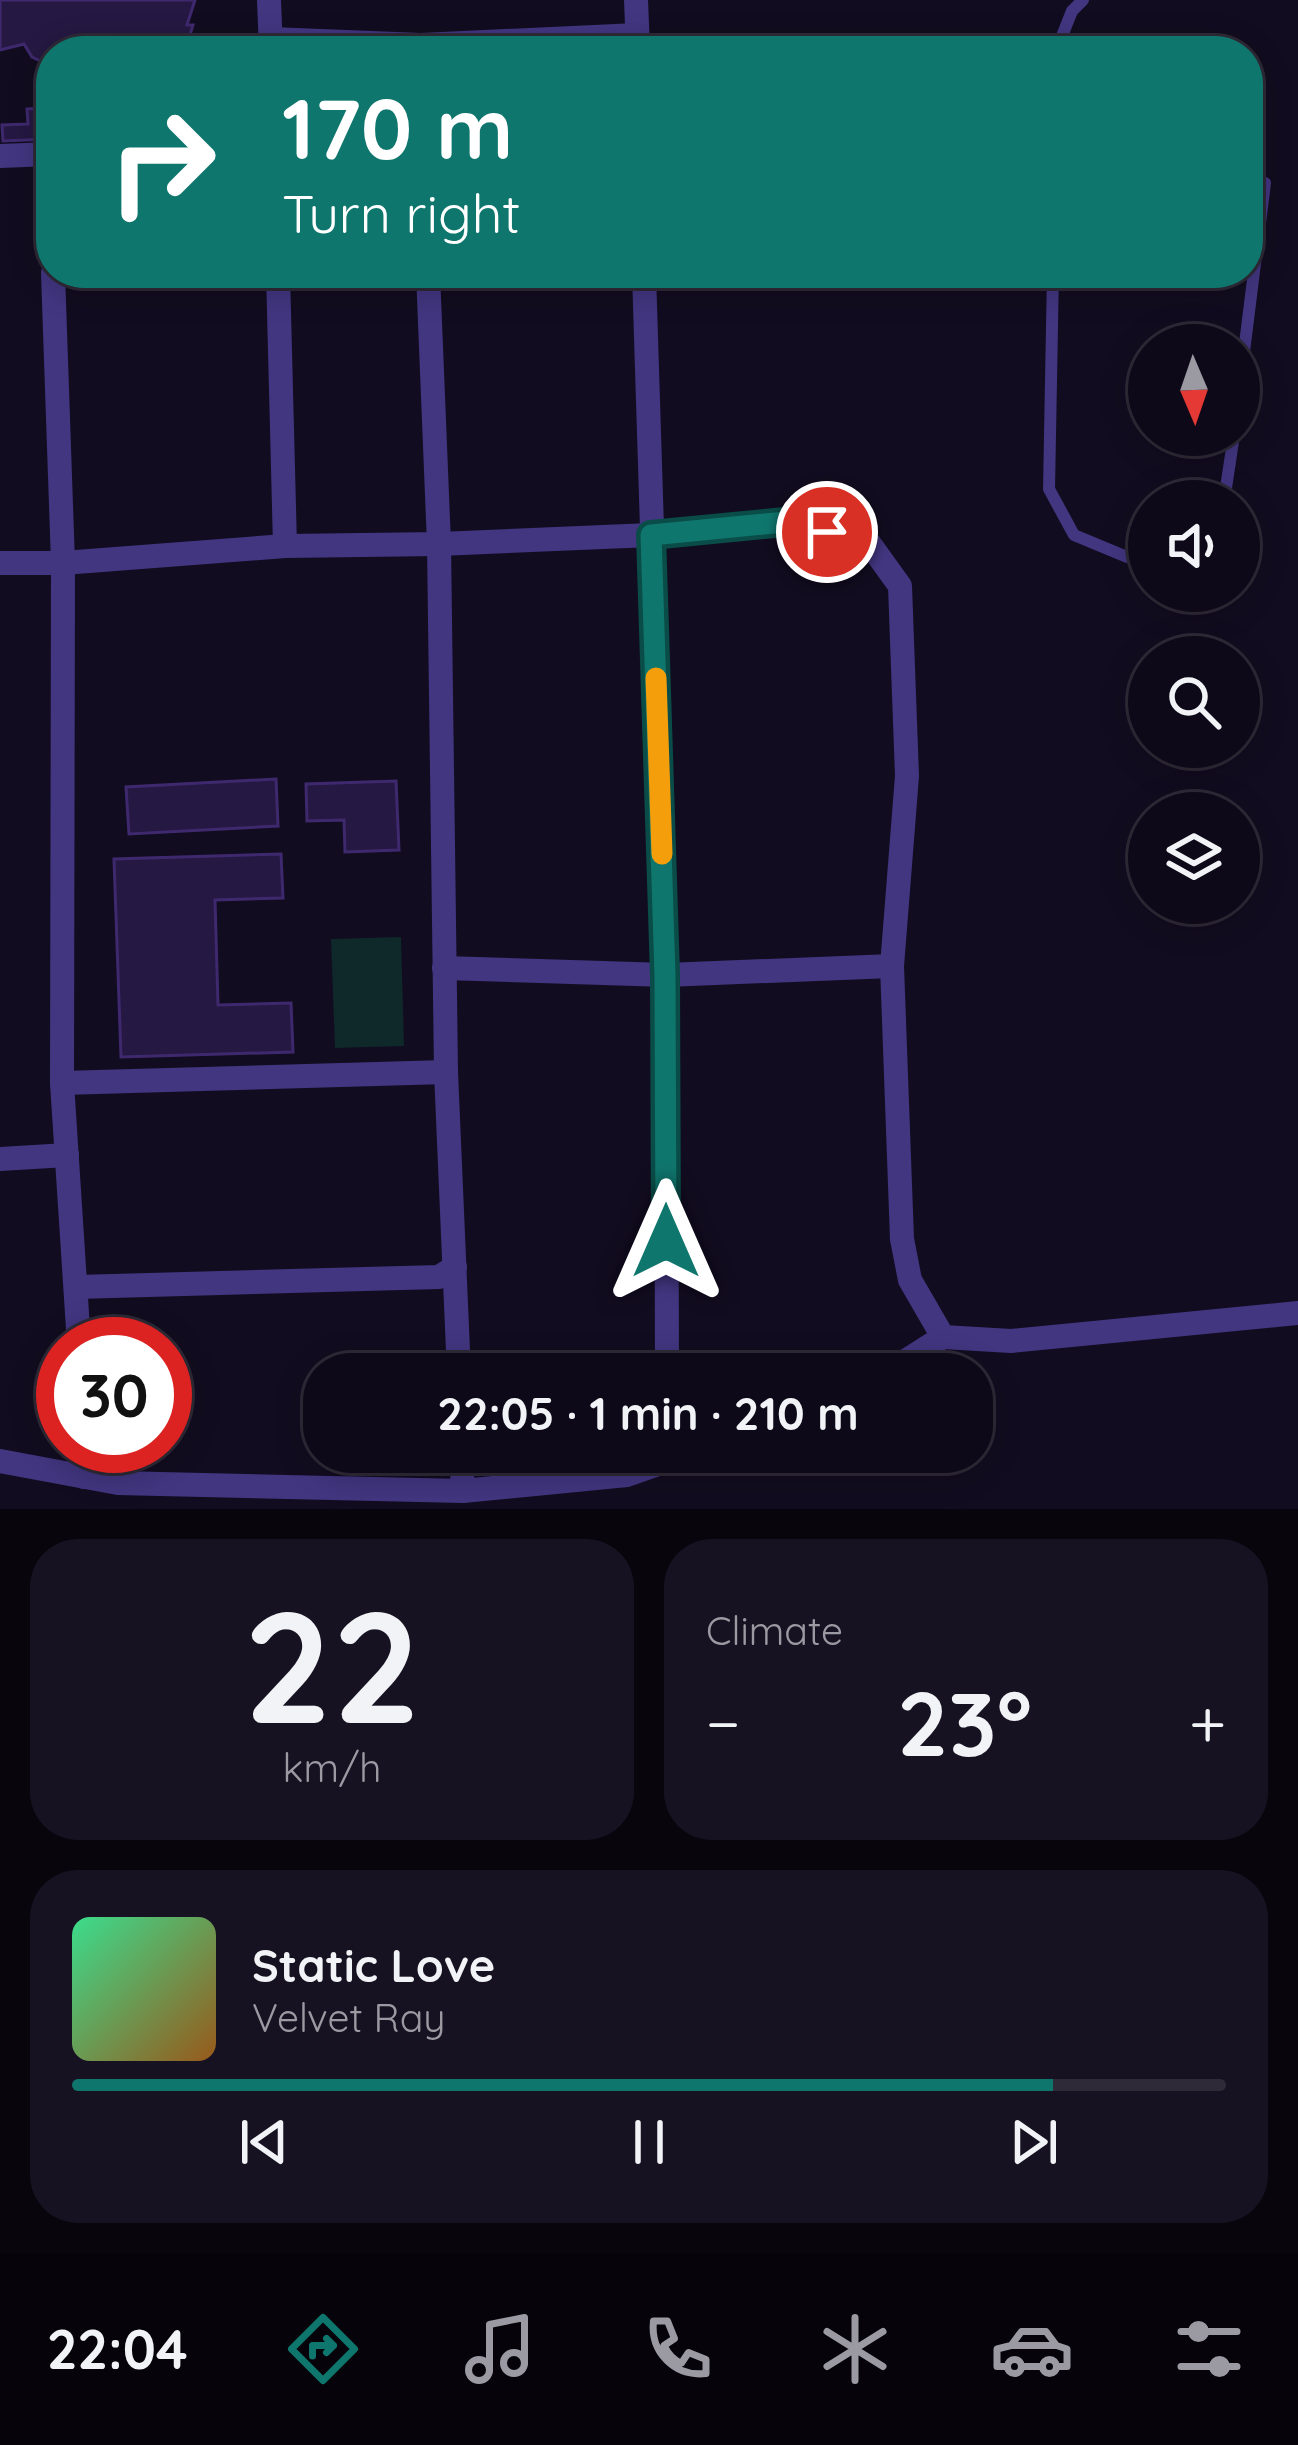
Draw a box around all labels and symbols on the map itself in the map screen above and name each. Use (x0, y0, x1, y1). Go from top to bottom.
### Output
north arrow (1128, 324, 1260, 456)
pin (776, 481, 878, 583)
position arrow (603, 1178, 729, 1304)
speed limit sign: 30 (36, 1317, 192, 1473)

